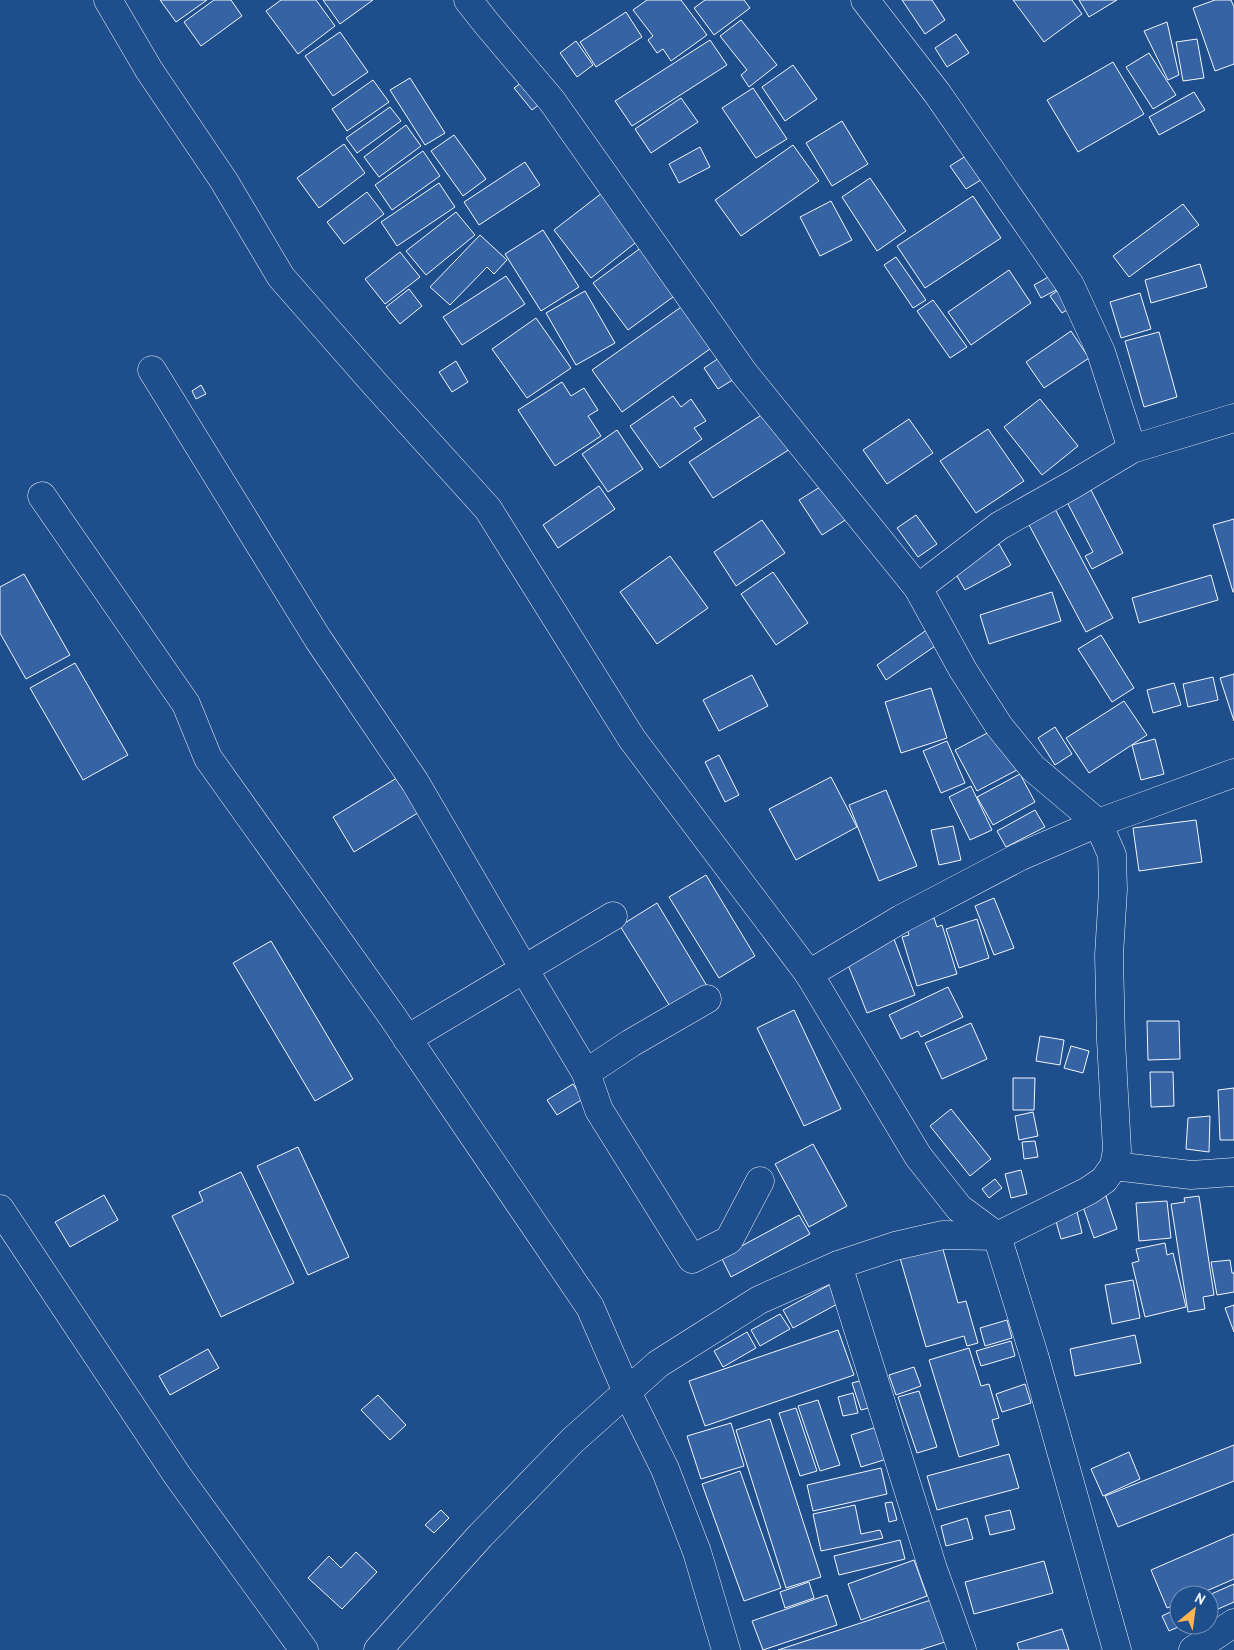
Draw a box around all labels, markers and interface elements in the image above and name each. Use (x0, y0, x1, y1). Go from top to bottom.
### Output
north arrow (1169, 1585, 1219, 1635)
text: N (1192, 1589, 1209, 1609)

